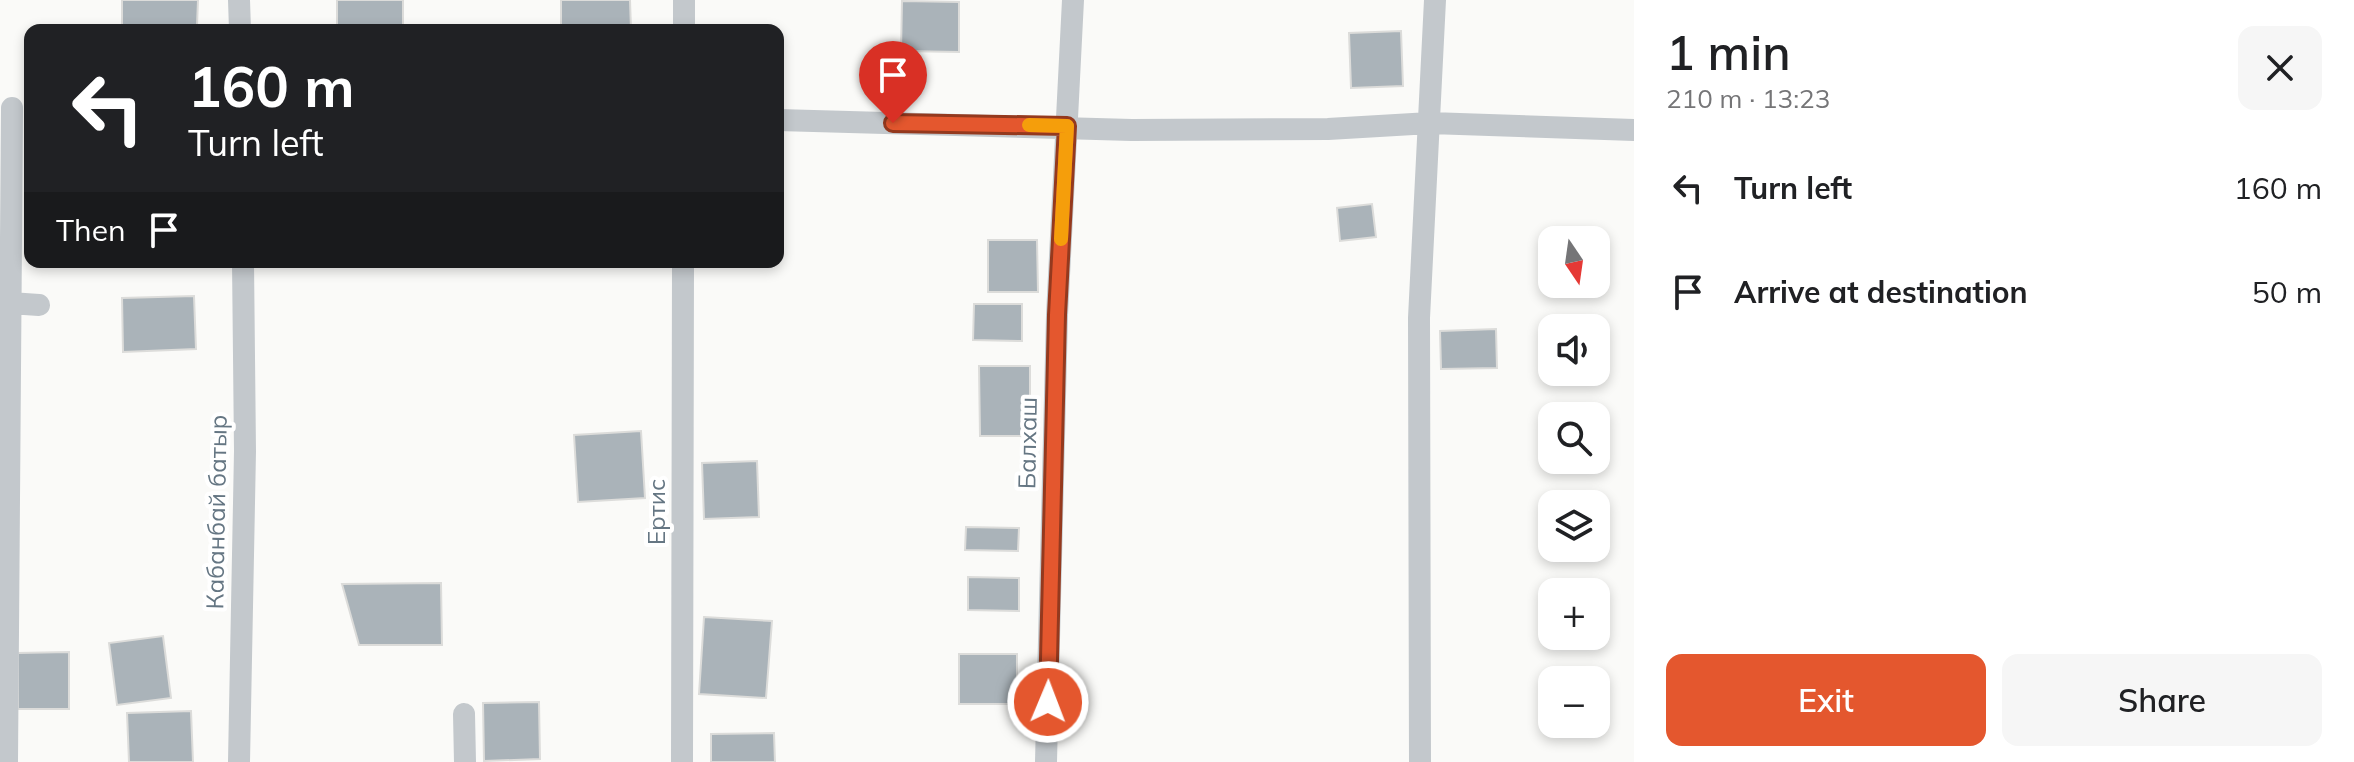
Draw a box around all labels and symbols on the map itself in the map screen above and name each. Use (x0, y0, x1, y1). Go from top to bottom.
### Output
pin (859, 41, 927, 123)
north arrow (1538, 226, 1610, 298)
street label: Балхаш (1011, 397, 1043, 489)
street label: Кабанбай батыр (199, 414, 233, 610)
street label: Ертис (641, 479, 671, 545)
position arrow (1006, 660, 1090, 744)

